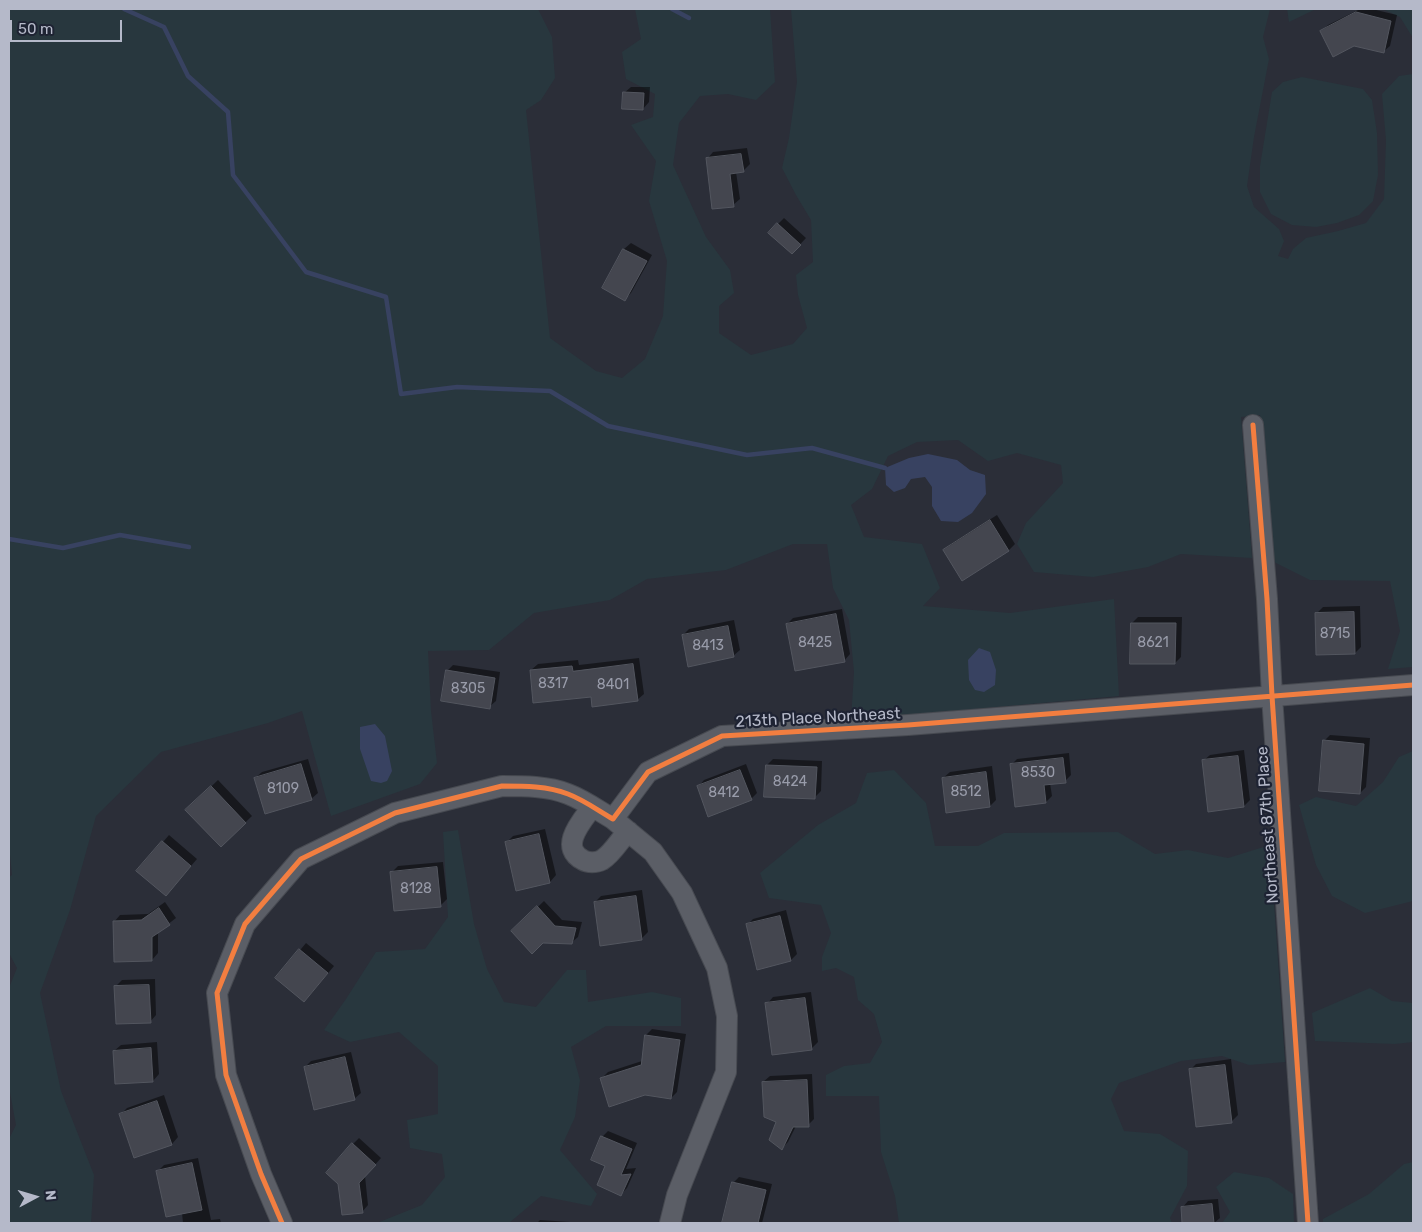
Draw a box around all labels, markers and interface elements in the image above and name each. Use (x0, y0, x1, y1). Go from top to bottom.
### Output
scale bar (12, 10, 125, 42)
text: 50 m (18, 20, 53, 38)
house number: 8715 (1320, 626, 1350, 642)
house number: 8425 (798, 635, 832, 651)
house number: 8621 (1137, 635, 1169, 651)
house number: 8413 (692, 638, 724, 654)
house number: 8317 (538, 676, 568, 692)
house number: 8401 (597, 677, 629, 693)
house number: 8305 (451, 681, 485, 697)
street label: 213th Place Northeast (735, 704, 901, 732)
street label: Northeast 87th Place (1253, 746, 1283, 904)
house number: 8530 (1021, 765, 1055, 781)
house number: 8424 (773, 774, 807, 790)
house number: 8109 (267, 781, 299, 797)
house number: 8512 (950, 784, 982, 800)
house number: 8412 (708, 785, 740, 801)
house number: 8128 (400, 881, 432, 897)
north arrow (10, 1172, 60, 1222)
text: N (41, 1189, 59, 1201)

